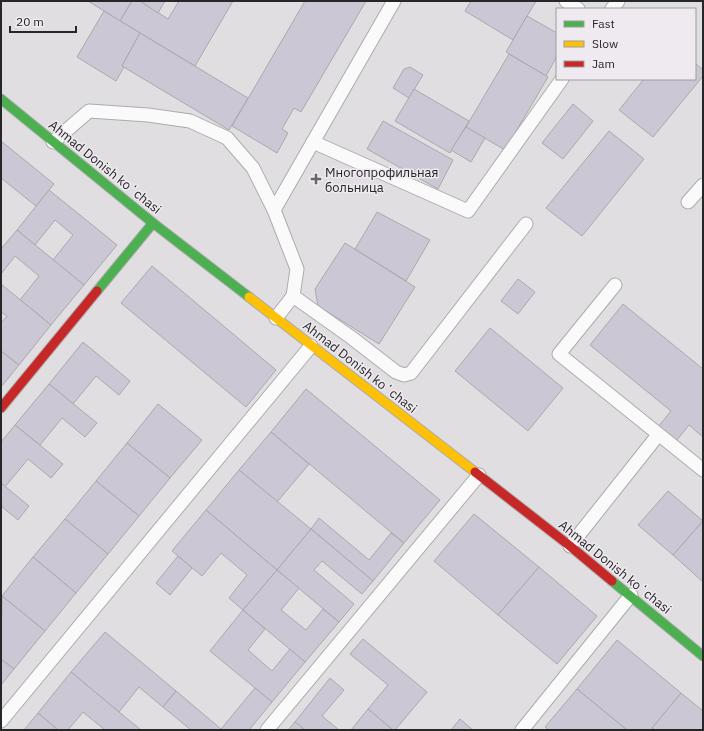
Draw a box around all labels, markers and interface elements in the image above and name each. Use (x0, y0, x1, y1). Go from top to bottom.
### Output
scale bar (10, 8, 76, 34)
legend (556, 8, 696, 80)
text: 20 m (16, 14, 44, 29)
text: Fast (592, 16, 615, 31)
text: Slow (592, 36, 618, 51)
text: Jam (592, 56, 615, 71)
street label: Ahmad Donish koʻchasi (45, 116, 165, 218)
place label: Многопрофильная больница (325, 164, 439, 196)
marker: Многопрофильная больница (310, 173, 322, 185)
street label: Ahmad Donish koʻchasi (300, 317, 420, 417)
street label: Ahmad Donish koʻchasi (555, 516, 675, 618)

